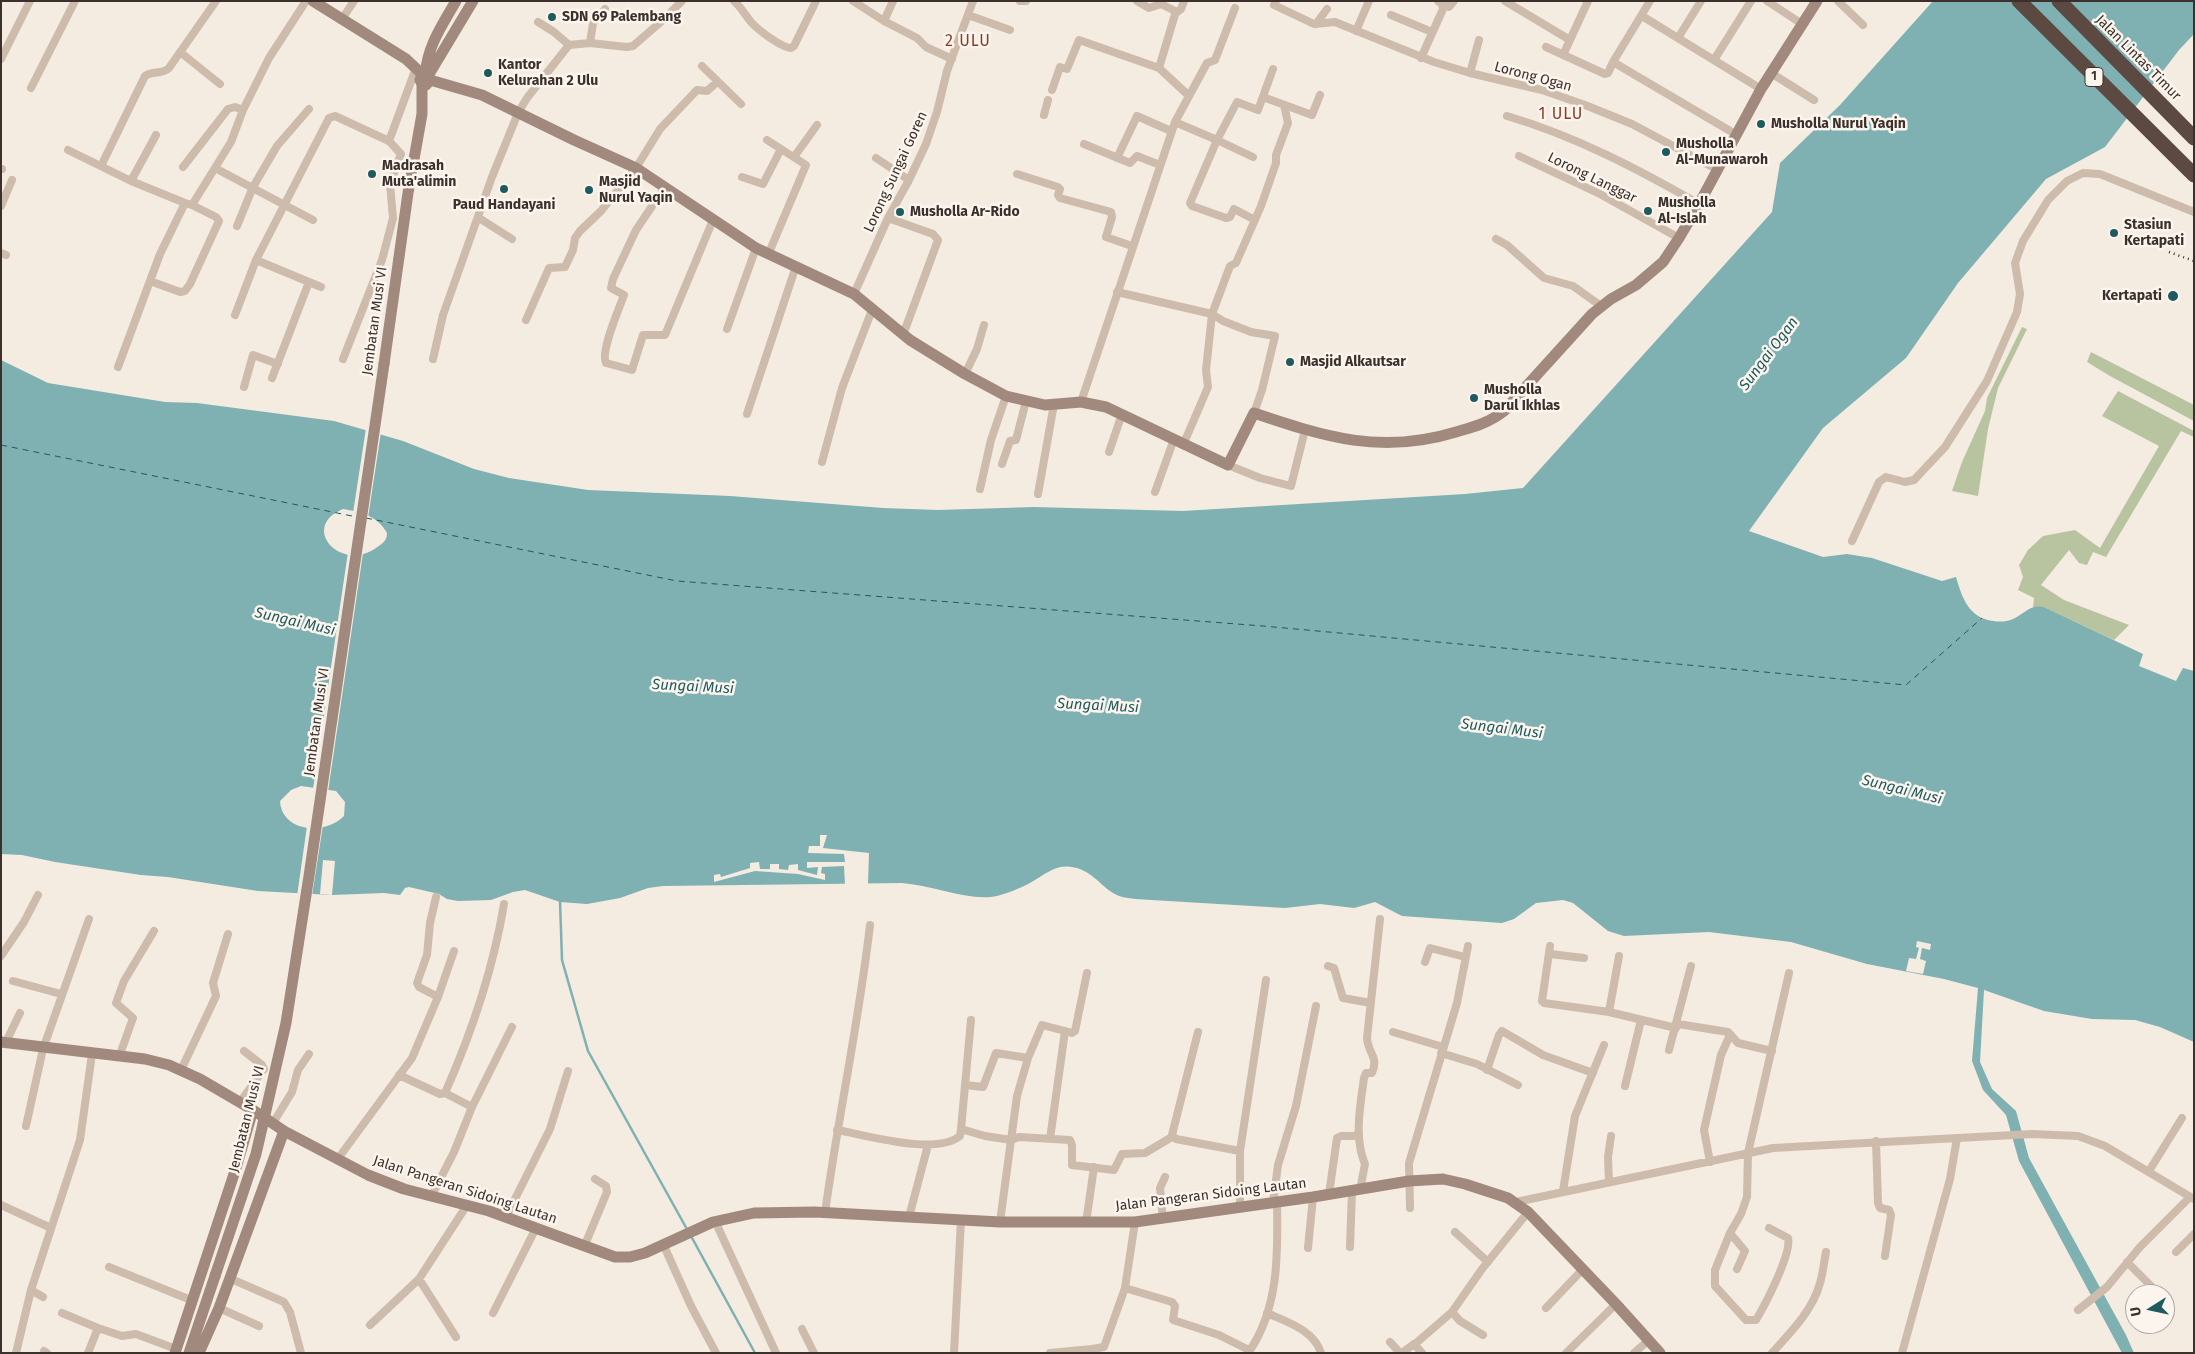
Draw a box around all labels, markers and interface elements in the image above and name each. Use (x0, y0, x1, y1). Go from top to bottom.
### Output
place label: SDN 69 Palembang (562, 9, 681, 25)
marker: SDN 69 Palembang (546, 11, 558, 23)
street label: Jalan Lintas Timur (2092, 12, 2184, 104)
district label: 2 ULU (944, 32, 992, 52)
place label: Kantor Kelurahan 2 Ulu (498, 57, 598, 90)
street label: Lorong Ogan (1492, 59, 1574, 95)
marker: Kantor Kelurahan 2 Ulu (482, 67, 494, 79)
road number: 1 (2085, 68, 2103, 86)
district label: 1 ULU (1538, 105, 1584, 125)
street label: Lorong Sungai Goren (861, 109, 931, 235)
place label: Musholla Nurul Yaqin (1771, 116, 1906, 132)
marker: Musholla Nurul Yaqin (1755, 118, 1767, 130)
place label: Musholla Al-Munawaroh (1676, 136, 1768, 168)
marker: Musholla Al-Munawaroh (1660, 146, 1672, 158)
street label: Lorong Langgar (1545, 149, 1639, 207)
place label: Madrasah Muta'alimin (382, 158, 456, 190)
marker: Madrasah Muta'alimin (366, 168, 378, 180)
place label: Masjid Nurul Yaqin (599, 174, 673, 206)
marker: Paud Handayani (498, 183, 510, 195)
marker: Masjid Nurul Yaqin (583, 184, 595, 196)
place label: Musholla Al-Islah (1658, 195, 1716, 228)
place label: Paud Handayani (453, 197, 555, 213)
place label: Musholla Ar-Rido (910, 204, 1020, 220)
marker: Musholla Al-Islah (1642, 205, 1654, 217)
marker: Musholla Ar-Rido (894, 206, 906, 218)
place label: Stasiun Kertapati (2124, 217, 2184, 250)
marker: Stasiun Kertapati (2108, 227, 2120, 239)
street label: Jembatan Musi VI (359, 266, 391, 376)
place label: Kertapati (2102, 288, 2162, 304)
marker: Kertapati (2166, 289, 2180, 303)
water label: Sungai Ogan (1736, 314, 1802, 394)
place label: Masjid Alkautsar (1300, 354, 1406, 370)
marker: Masjid Alkautsar (1284, 356, 1296, 368)
place label: Musholla Darul Ikhlas (1484, 382, 1560, 414)
marker: Musholla Darul Ikhlas (1468, 392, 1480, 404)
water label: Sungai Musi (253, 604, 337, 640)
street label: Jembatan Musi VI (301, 667, 333, 777)
water label: Sungai Musi (652, 676, 734, 698)
water label: Sungai Musi (1057, 695, 1139, 717)
water label: Sungai Musi (1460, 715, 1544, 743)
water label: Sungai Musi (1860, 771, 1944, 809)
street label: Jembatan Musi VI (226, 1064, 268, 1174)
street label: Jalan Pangeran Sidoing Lautan (371, 1152, 559, 1228)
street label: Jalan Pangeran Sidoing Lautan (1115, 1175, 1307, 1215)
north arrow (2125, 1284, 2175, 1334)
text: U (2127, 1306, 2145, 1317)

